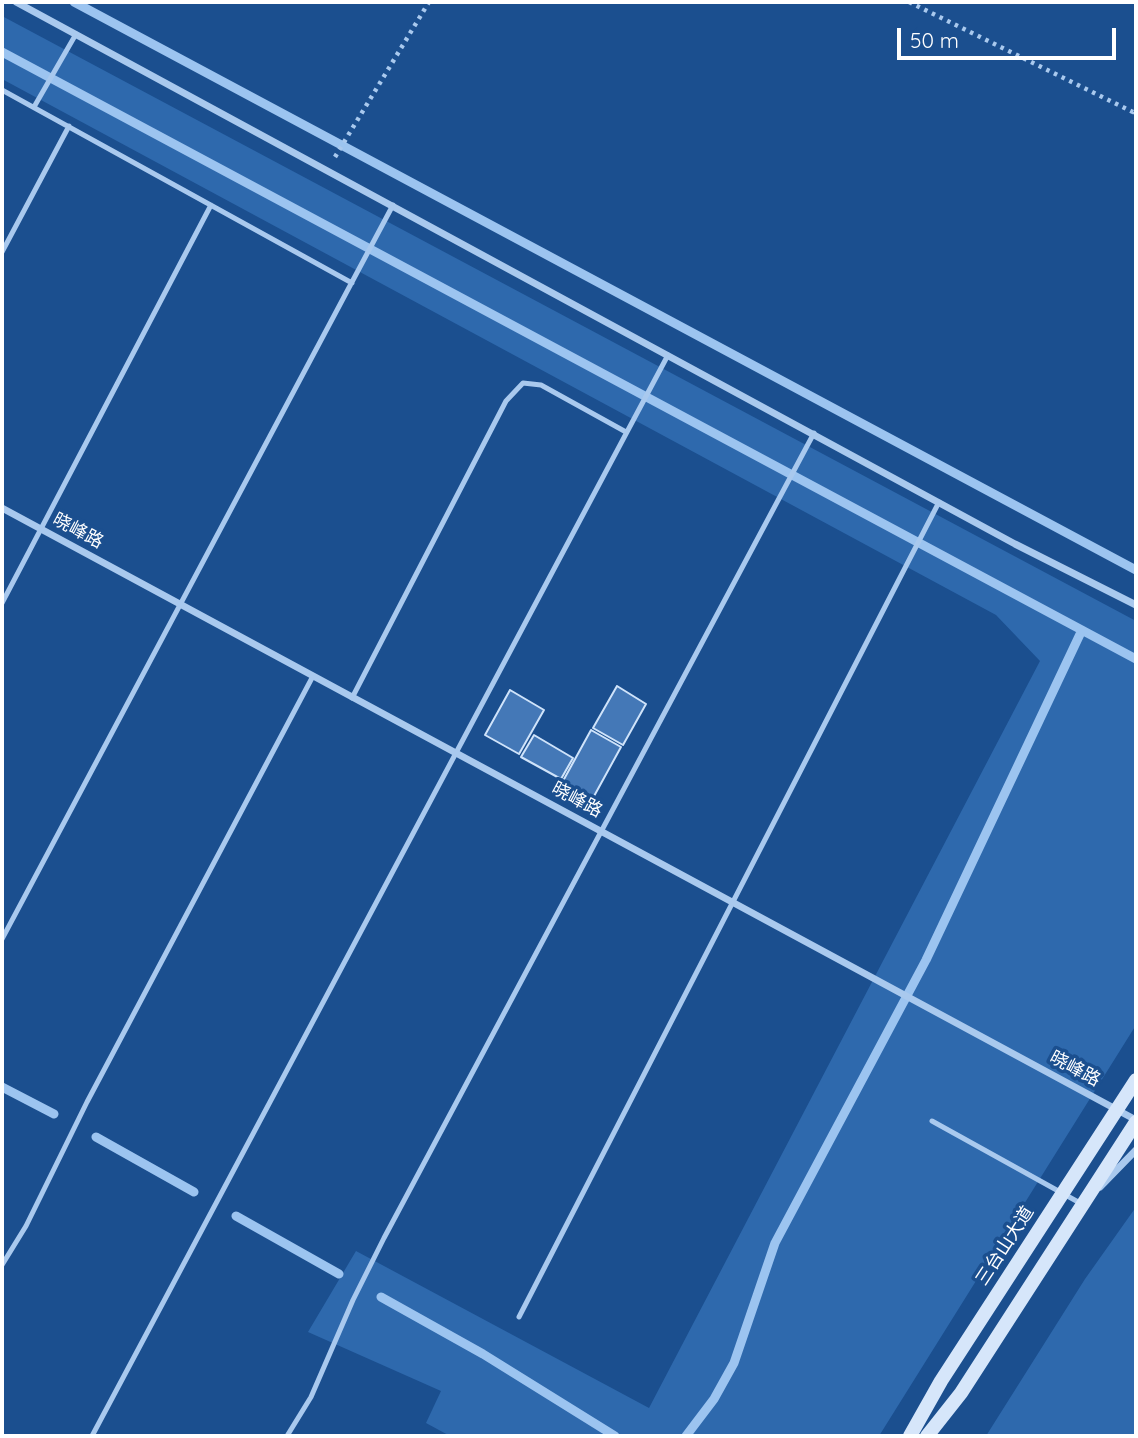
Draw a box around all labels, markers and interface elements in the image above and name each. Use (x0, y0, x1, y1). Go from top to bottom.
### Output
scale bar (900, 14, 1119, 58)
text: 50 m (910, 27, 959, 53)
street label: 晓峰路 (49, 509, 107, 553)
street label: 晓峰路 (548, 778, 606, 822)
street label: 晓峰路 (1046, 1047, 1104, 1091)
street label: 三台山大道 (971, 1202, 1039, 1290)

